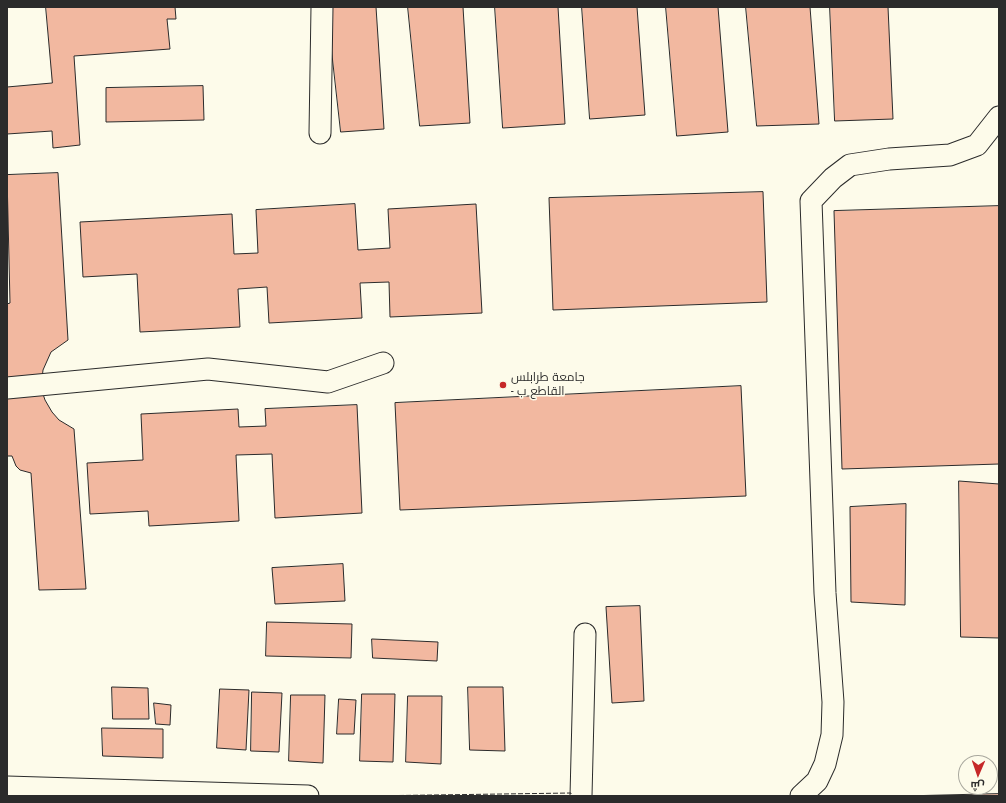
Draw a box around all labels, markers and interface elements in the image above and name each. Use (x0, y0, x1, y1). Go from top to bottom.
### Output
place label: جامعة طرابلس - القاطع ب (511, 371, 585, 399)
marker: جامعة طرابلس - القاطع ب (498, 380, 508, 390)
north arrow (958, 755, 998, 795)
text: ش (970, 778, 985, 794)

